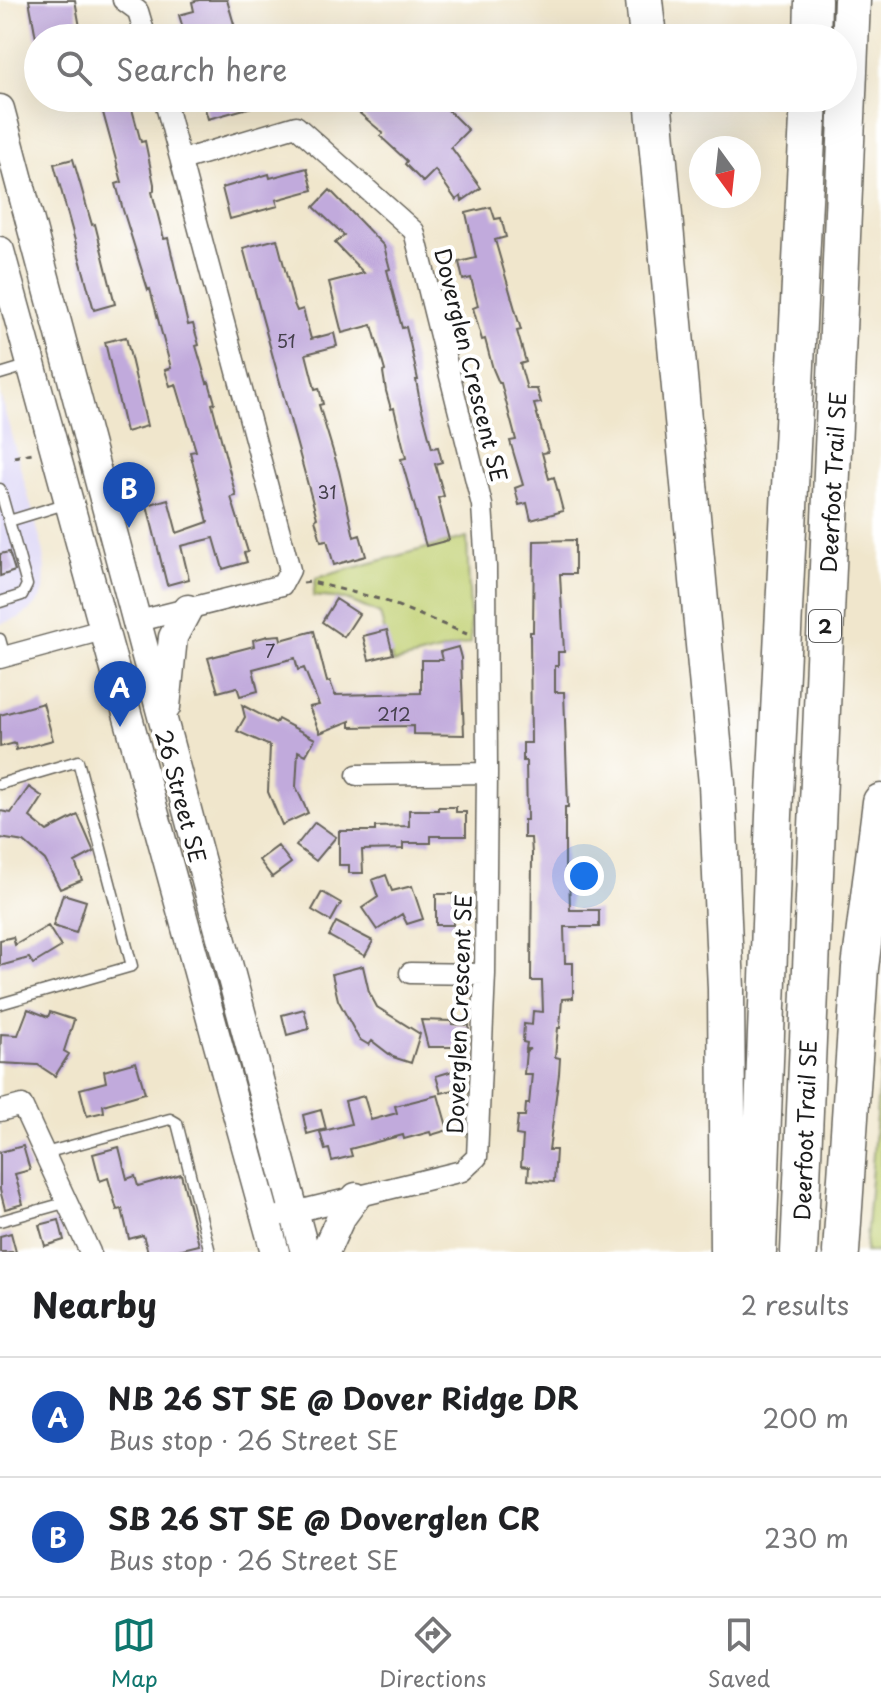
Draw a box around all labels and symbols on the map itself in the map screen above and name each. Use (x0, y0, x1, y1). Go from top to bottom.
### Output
north arrow (689, 136, 761, 208)
street label: Doverglen Crescent SE (427, 244, 517, 486)
house number: 51 (276, 327, 296, 354)
street label: Deerfoot Trail SE (811, 391, 853, 573)
pin: B (103, 462, 155, 528)
house number: 31 (318, 478, 336, 505)
road number: 2 (809, 610, 841, 642)
house number: 7 (265, 637, 275, 664)
pin: A (94, 661, 146, 727)
house number: 212 (377, 700, 411, 727)
street label: 26 Street SE (148, 725, 216, 867)
your location (564, 856, 604, 896)
street label: Doverglen Crescent SE (437, 893, 479, 1135)
street label: Deerfoot Trail SE (784, 1039, 824, 1221)

